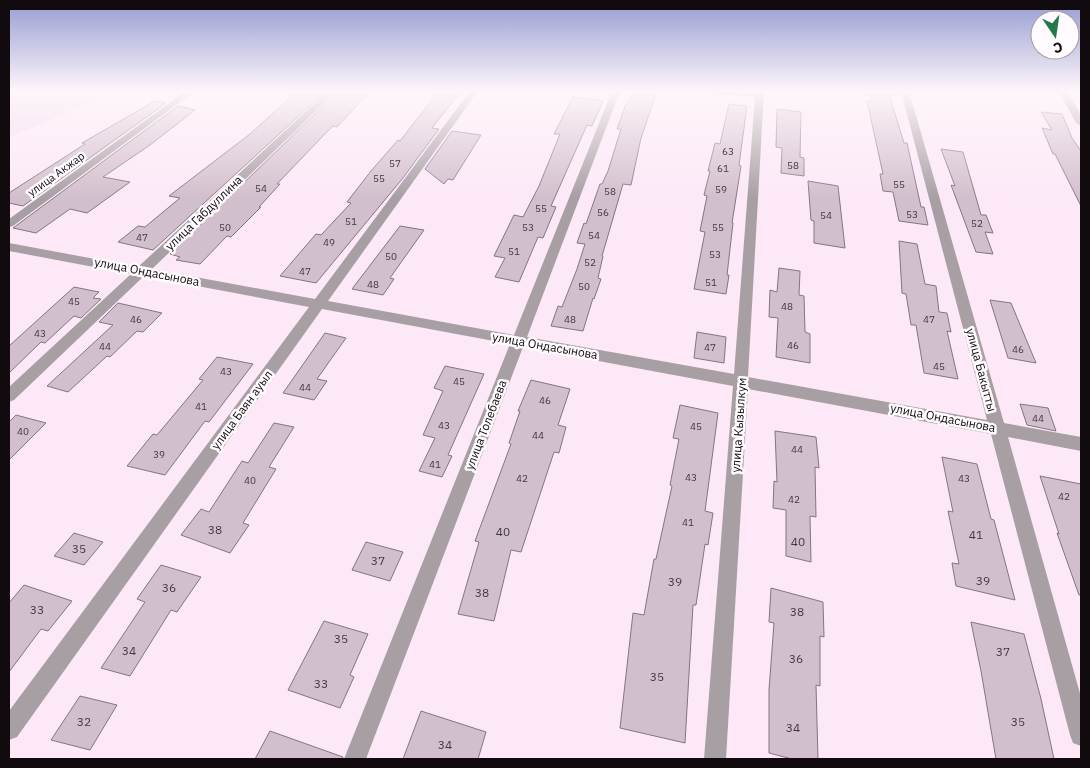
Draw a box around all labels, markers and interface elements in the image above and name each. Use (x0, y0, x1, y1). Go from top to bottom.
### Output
north arrow (1030, 10, 1080, 60)
text: С (1051, 38, 1064, 57)
house number: 63 (722, 145, 734, 158)
street label: улица Акжар (25, 149, 87, 199)
house number: 57 (389, 157, 401, 170)
house number: 58 (787, 159, 799, 172)
house number: 61 (717, 162, 729, 175)
street label: улица Габдуллина (162, 172, 246, 253)
house number: 55 (373, 172, 385, 185)
house number: 55 (893, 178, 905, 191)
house number: 54 (255, 182, 267, 195)
house number: 59 (715, 183, 727, 196)
house number: 58 (604, 185, 616, 198)
house number: 55 (535, 202, 547, 215)
house number: 56 (597, 206, 609, 219)
house number: 53 (906, 208, 918, 221)
house number: 54 (820, 209, 832, 222)
house number: 51 (345, 215, 357, 228)
house number: 52 (971, 217, 983, 230)
house number: 50 (219, 221, 231, 234)
house number: 53 (522, 221, 534, 234)
house number: 55 (712, 221, 724, 234)
house number: 54 (588, 229, 600, 242)
house number: 47 (136, 231, 148, 244)
house number: 49 (323, 236, 335, 249)
house number: 51 (508, 245, 520, 258)
house number: 53 (709, 248, 721, 261)
house number: 50 (385, 250, 397, 263)
street label: улица Ондасынова (93, 254, 201, 289)
house number: 52 (584, 256, 596, 269)
house number: 47 (299, 265, 311, 278)
house number: 51 (705, 276, 717, 289)
house number: 48 (367, 278, 379, 291)
house number: 50 (578, 280, 590, 293)
house number: 45 (68, 295, 80, 308)
house number: 48 (781, 300, 793, 313)
house number: 46 (130, 313, 142, 326)
house number: 48 (564, 313, 576, 326)
house number: 47 (923, 313, 935, 326)
house number: 43 (34, 327, 46, 340)
street label: улица Бакытты (963, 327, 1000, 413)
street label: улица Ондасынова (491, 329, 600, 362)
house number: 46 (787, 339, 799, 352)
house number: 44 (99, 340, 111, 353)
house number: 47 (704, 341, 716, 354)
house number: 46 (1012, 343, 1024, 356)
house number: 45 (933, 360, 945, 373)
house number: 43 (220, 365, 232, 378)
street label: улица Баян ауыл (208, 367, 275, 452)
house number: 45 (453, 375, 465, 388)
street label: улица Толебаева (461, 377, 510, 472)
street label: улица Кызылкум (728, 377, 749, 473)
house number: 44 (299, 381, 311, 394)
house number: 46 (539, 394, 551, 407)
house number: 41 (195, 400, 207, 413)
street label: улица Ондасынова (889, 400, 997, 435)
house number: 44 (1032, 412, 1044, 425)
house number: 43 (438, 419, 450, 432)
house number: 45 (690, 420, 702, 433)
house number: 40 (17, 425, 29, 438)
house number: 44 (532, 429, 544, 442)
house number: 44 (791, 443, 803, 456)
house number: 39 (153, 448, 165, 461)
house number: 41 (429, 458, 441, 471)
house number: 43 (685, 471, 697, 484)
house number: 42 (516, 472, 528, 485)
house number: 43 (958, 472, 970, 485)
house number: 40 (244, 474, 256, 487)
house number: 42 (1058, 490, 1070, 503)
house number: 42 (788, 493, 800, 506)
house number: 41 (682, 516, 694, 529)
house number: 38 (208, 522, 222, 537)
house number: 40 (496, 524, 510, 539)
house number: 41 (969, 527, 983, 542)
house number: 40 (791, 534, 805, 549)
house number: 35 (72, 541, 86, 556)
house number: 37 (371, 553, 385, 568)
house number: 39 (976, 573, 990, 588)
house number: 39 (668, 574, 682, 589)
house number: 36 (162, 580, 176, 595)
house number: 38 (475, 585, 489, 600)
house number: 33 (30, 602, 44, 617)
house number: 38 (790, 604, 804, 619)
house number: 35 (334, 631, 348, 646)
house number: 34 (122, 643, 136, 658)
house number: 37 (996, 644, 1010, 659)
house number: 36 (789, 651, 803, 666)
house number: 35 (650, 669, 664, 684)
house number: 33 (314, 676, 328, 691)
house number: 32 (77, 714, 91, 729)
house number: 35 (1011, 714, 1025, 729)
house number: 34 (786, 720, 800, 735)
house number: 34 (438, 737, 452, 752)

